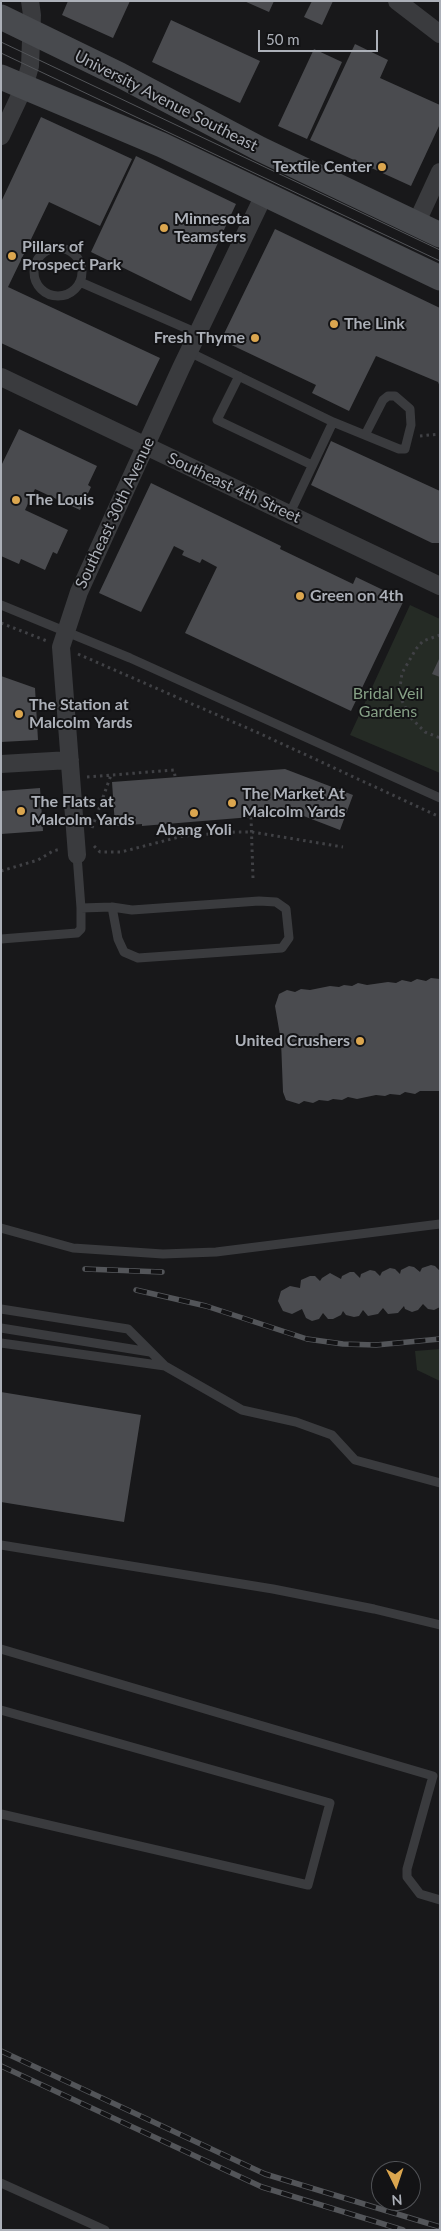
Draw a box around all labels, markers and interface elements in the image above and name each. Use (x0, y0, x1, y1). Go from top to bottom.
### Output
scale bar (261, 20, 381, 52)
text: 50 m (266, 30, 300, 48)
street label: University Avenue Southeast (71, 46, 261, 156)
place label: Textile Center (273, 157, 372, 177)
marker: Textile Center (376, 161, 388, 173)
place label: Minnesota Teamsters (174, 209, 250, 247)
marker: Minnesota Teamsters (158, 222, 170, 234)
place label: Pillars of Prospect Park (22, 237, 121, 275)
marker: Pillars of Prospect Park (6, 250, 18, 262)
place label: The Link (344, 314, 405, 334)
marker: The Link (328, 318, 340, 330)
place label: Fresh Thyme (154, 328, 245, 348)
marker: Fresh Thyme (249, 332, 261, 344)
street label: Southeast 30th Avenue (71, 434, 159, 592)
street label: Southeast 4th Street (164, 449, 304, 527)
place label: The Louis (26, 490, 94, 510)
marker: The Louis (10, 494, 22, 506)
place label: Green on 4th (310, 586, 404, 606)
marker: Green on 4th (294, 590, 306, 602)
park label: Bridal Veil Gardens (353, 684, 423, 722)
place label: The Station at Malcolm Yards (29, 695, 133, 733)
marker: The Station at Malcolm Yards (13, 708, 25, 720)
place label: The Market At Malcolm Yards (242, 784, 346, 822)
place label: The Flats at Malcolm Yards (31, 792, 135, 830)
marker: The Market At Malcolm Yards (226, 797, 238, 809)
marker: The Flats at Malcolm Yards (15, 805, 27, 817)
marker: Abang Yoli (188, 807, 200, 819)
place label: Abang Yoli (156, 820, 232, 840)
place label: United Crushers (235, 1031, 350, 1051)
marker: United Crushers (354, 1035, 366, 1047)
north arrow (371, 2161, 421, 2211)
text: N (391, 2192, 403, 2209)

